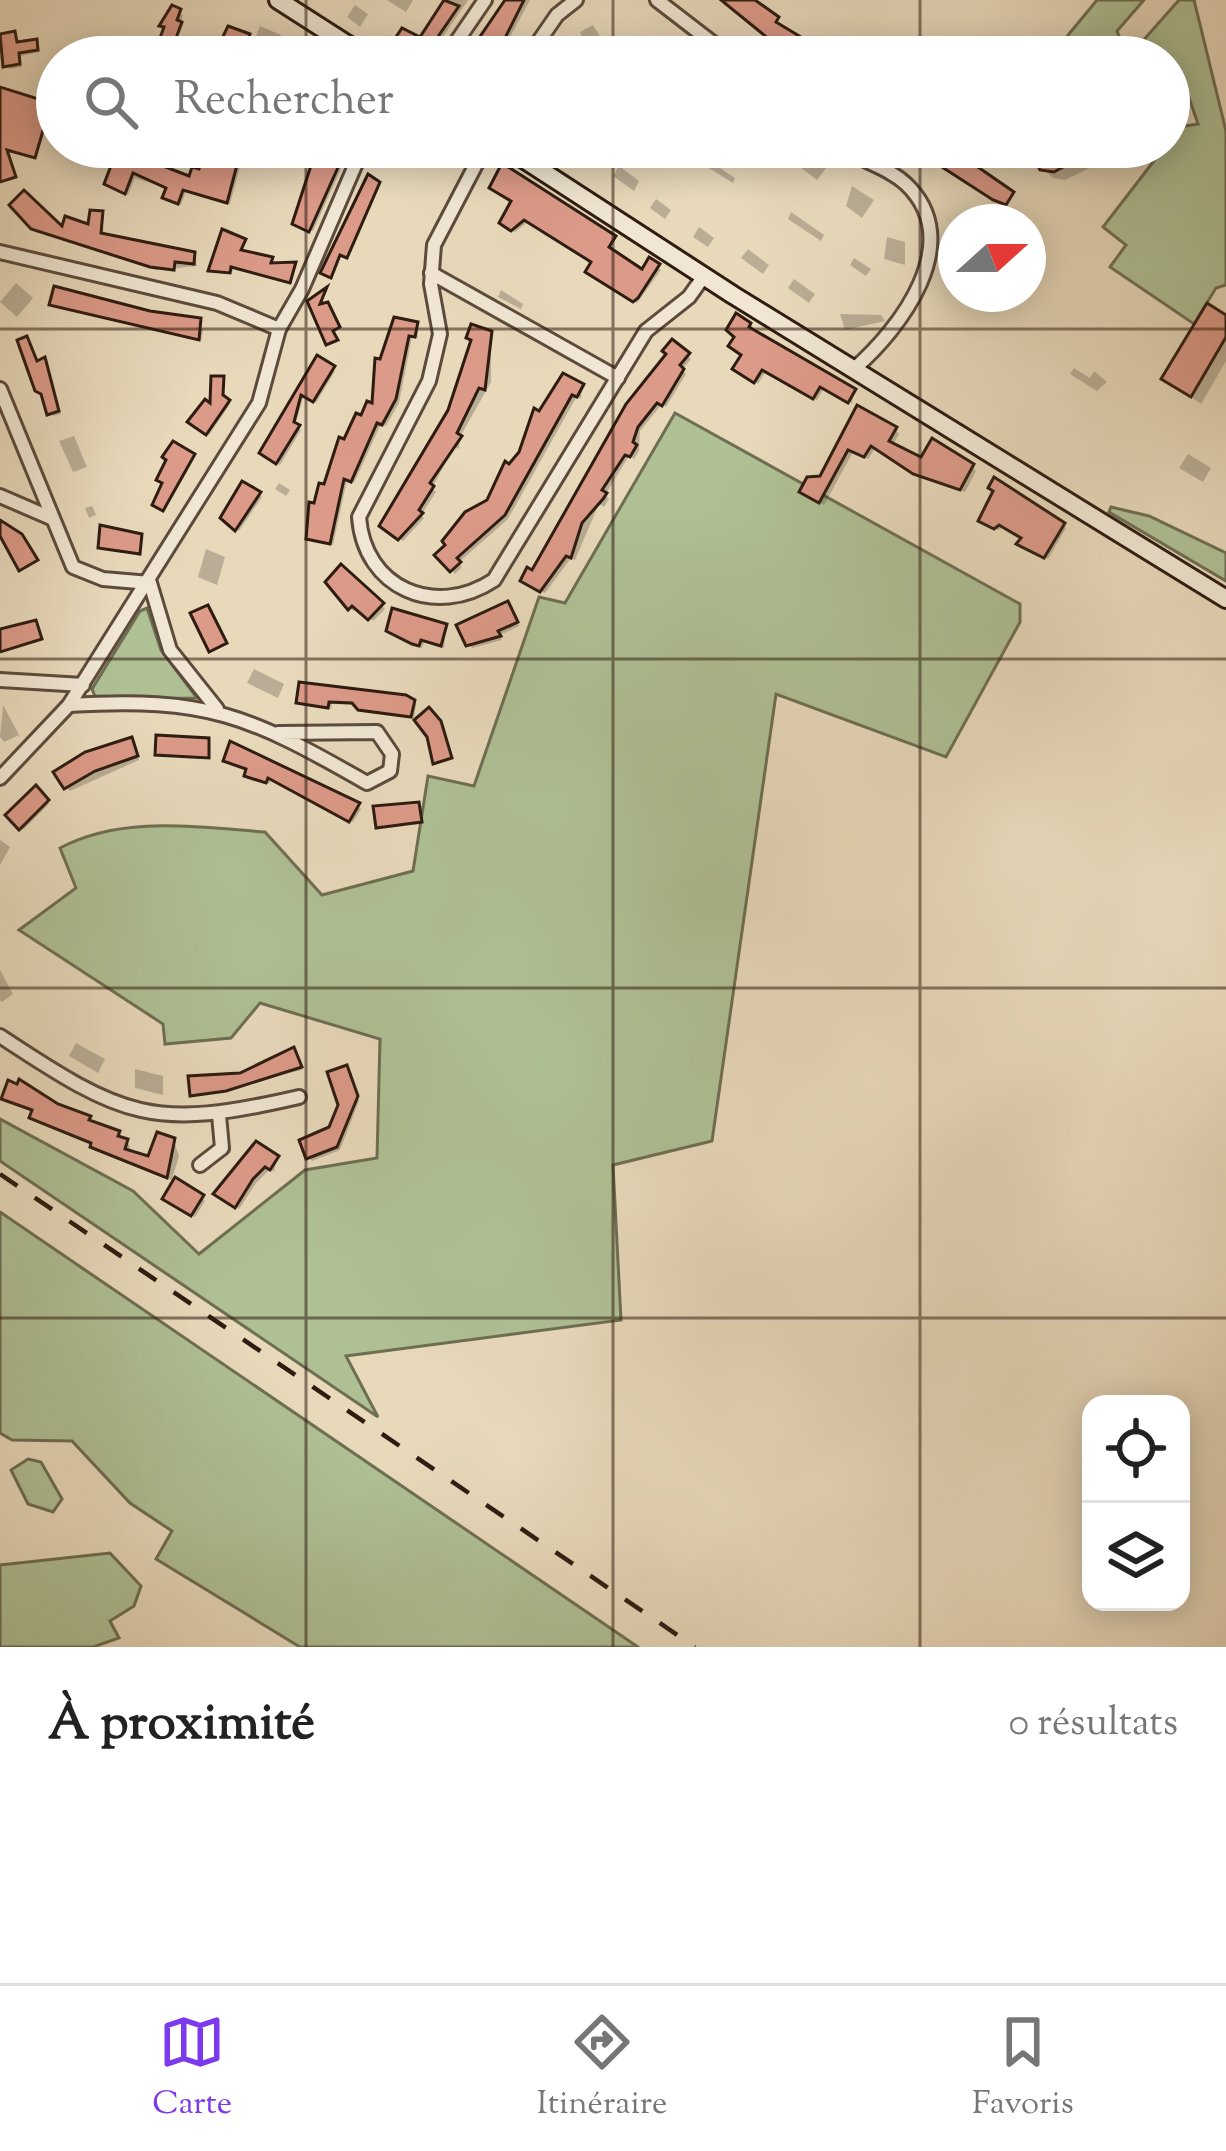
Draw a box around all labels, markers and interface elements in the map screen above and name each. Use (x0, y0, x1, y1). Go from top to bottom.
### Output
search box (36, 36, 1190, 168)
icon: search (78, 69, 144, 135)
text: Rechercher (174, 70, 394, 135)
north arrow (938, 204, 1046, 312)
map controls (1082, 1395, 1190, 1611)
button: locate (1082, 1395, 1190, 1503)
button: layers (1082, 1503, 1190, 1611)
text: À proximité (48, 1689, 315, 1762)
text: 0 résultats (1008, 1697, 1178, 1753)
tab: Carte (152, 2009, 232, 2129)
tab: Itinéraire (537, 2009, 667, 2129)
tab: Favoris (972, 2009, 1074, 2129)

